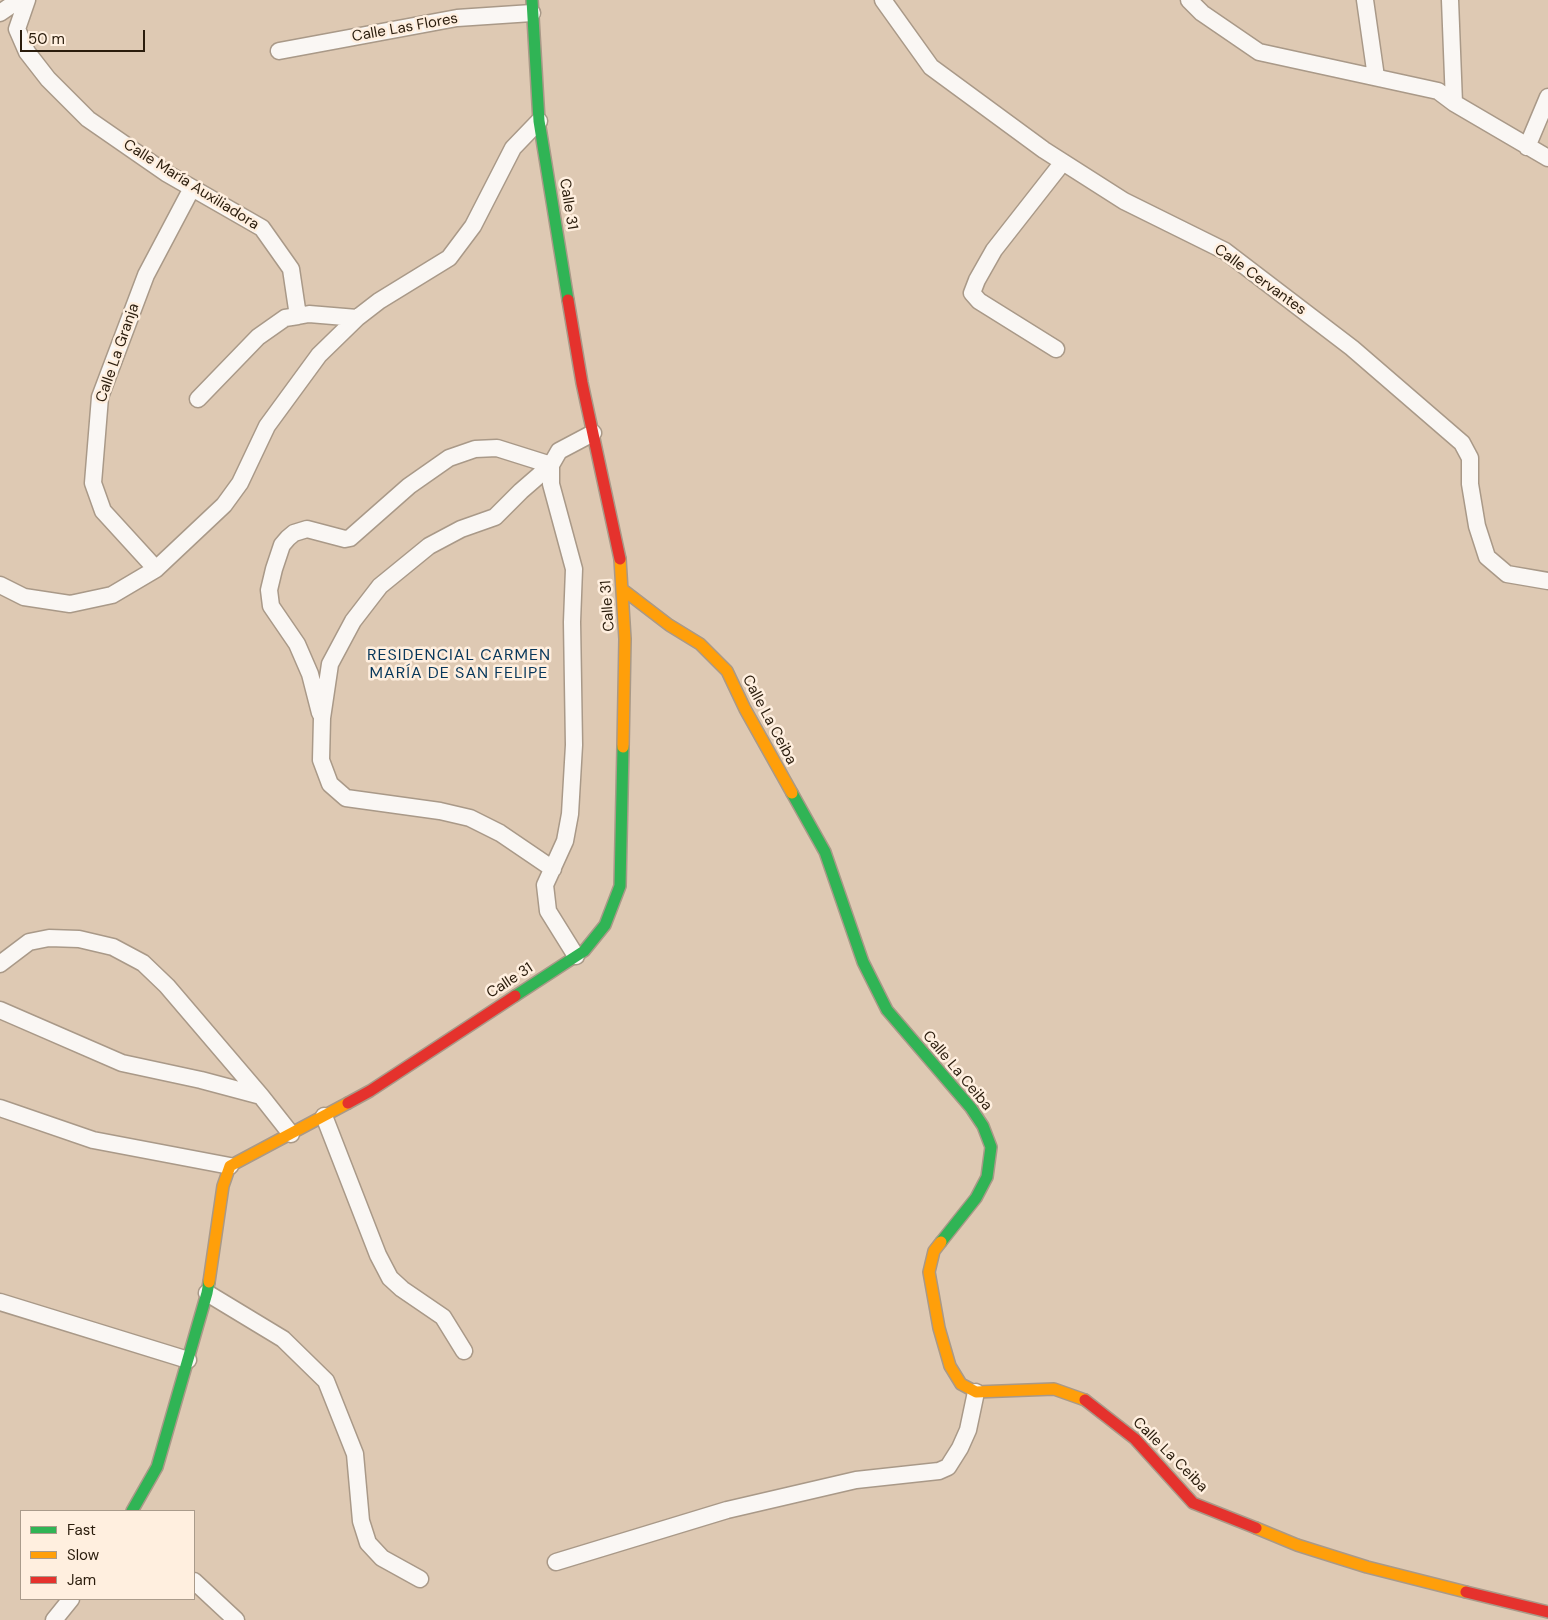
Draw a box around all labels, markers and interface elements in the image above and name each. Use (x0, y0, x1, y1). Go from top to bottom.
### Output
street label: Calle Las Flores (351, 10, 459, 46)
scale bar (22, 20, 148, 52)
text: 50 m (28, 29, 65, 49)
street label: Calle María Auxiliadora (120, 136, 262, 234)
street label: Calle 31 (555, 177, 581, 231)
street label: Calle Cervantes (1211, 241, 1309, 319)
street label: Calle La Granja (93, 301, 143, 405)
street label: Calle 31 (597, 580, 619, 632)
district label: RESIDENCIAL CARMEN MARÍA DE SAN FELIPE (365, 646, 553, 684)
street label: Calle La Ceiba (738, 672, 800, 768)
street label: Calle 31 (484, 959, 536, 1003)
street label: Calle La Ceiba (918, 1027, 996, 1115)
street label: Calle La Ceiba (1129, 1414, 1211, 1496)
legend (20, 1510, 195, 1600)
text: Fast (67, 1520, 96, 1540)
text: Slow (67, 1545, 99, 1565)
text: Jam (67, 1570, 96, 1590)

